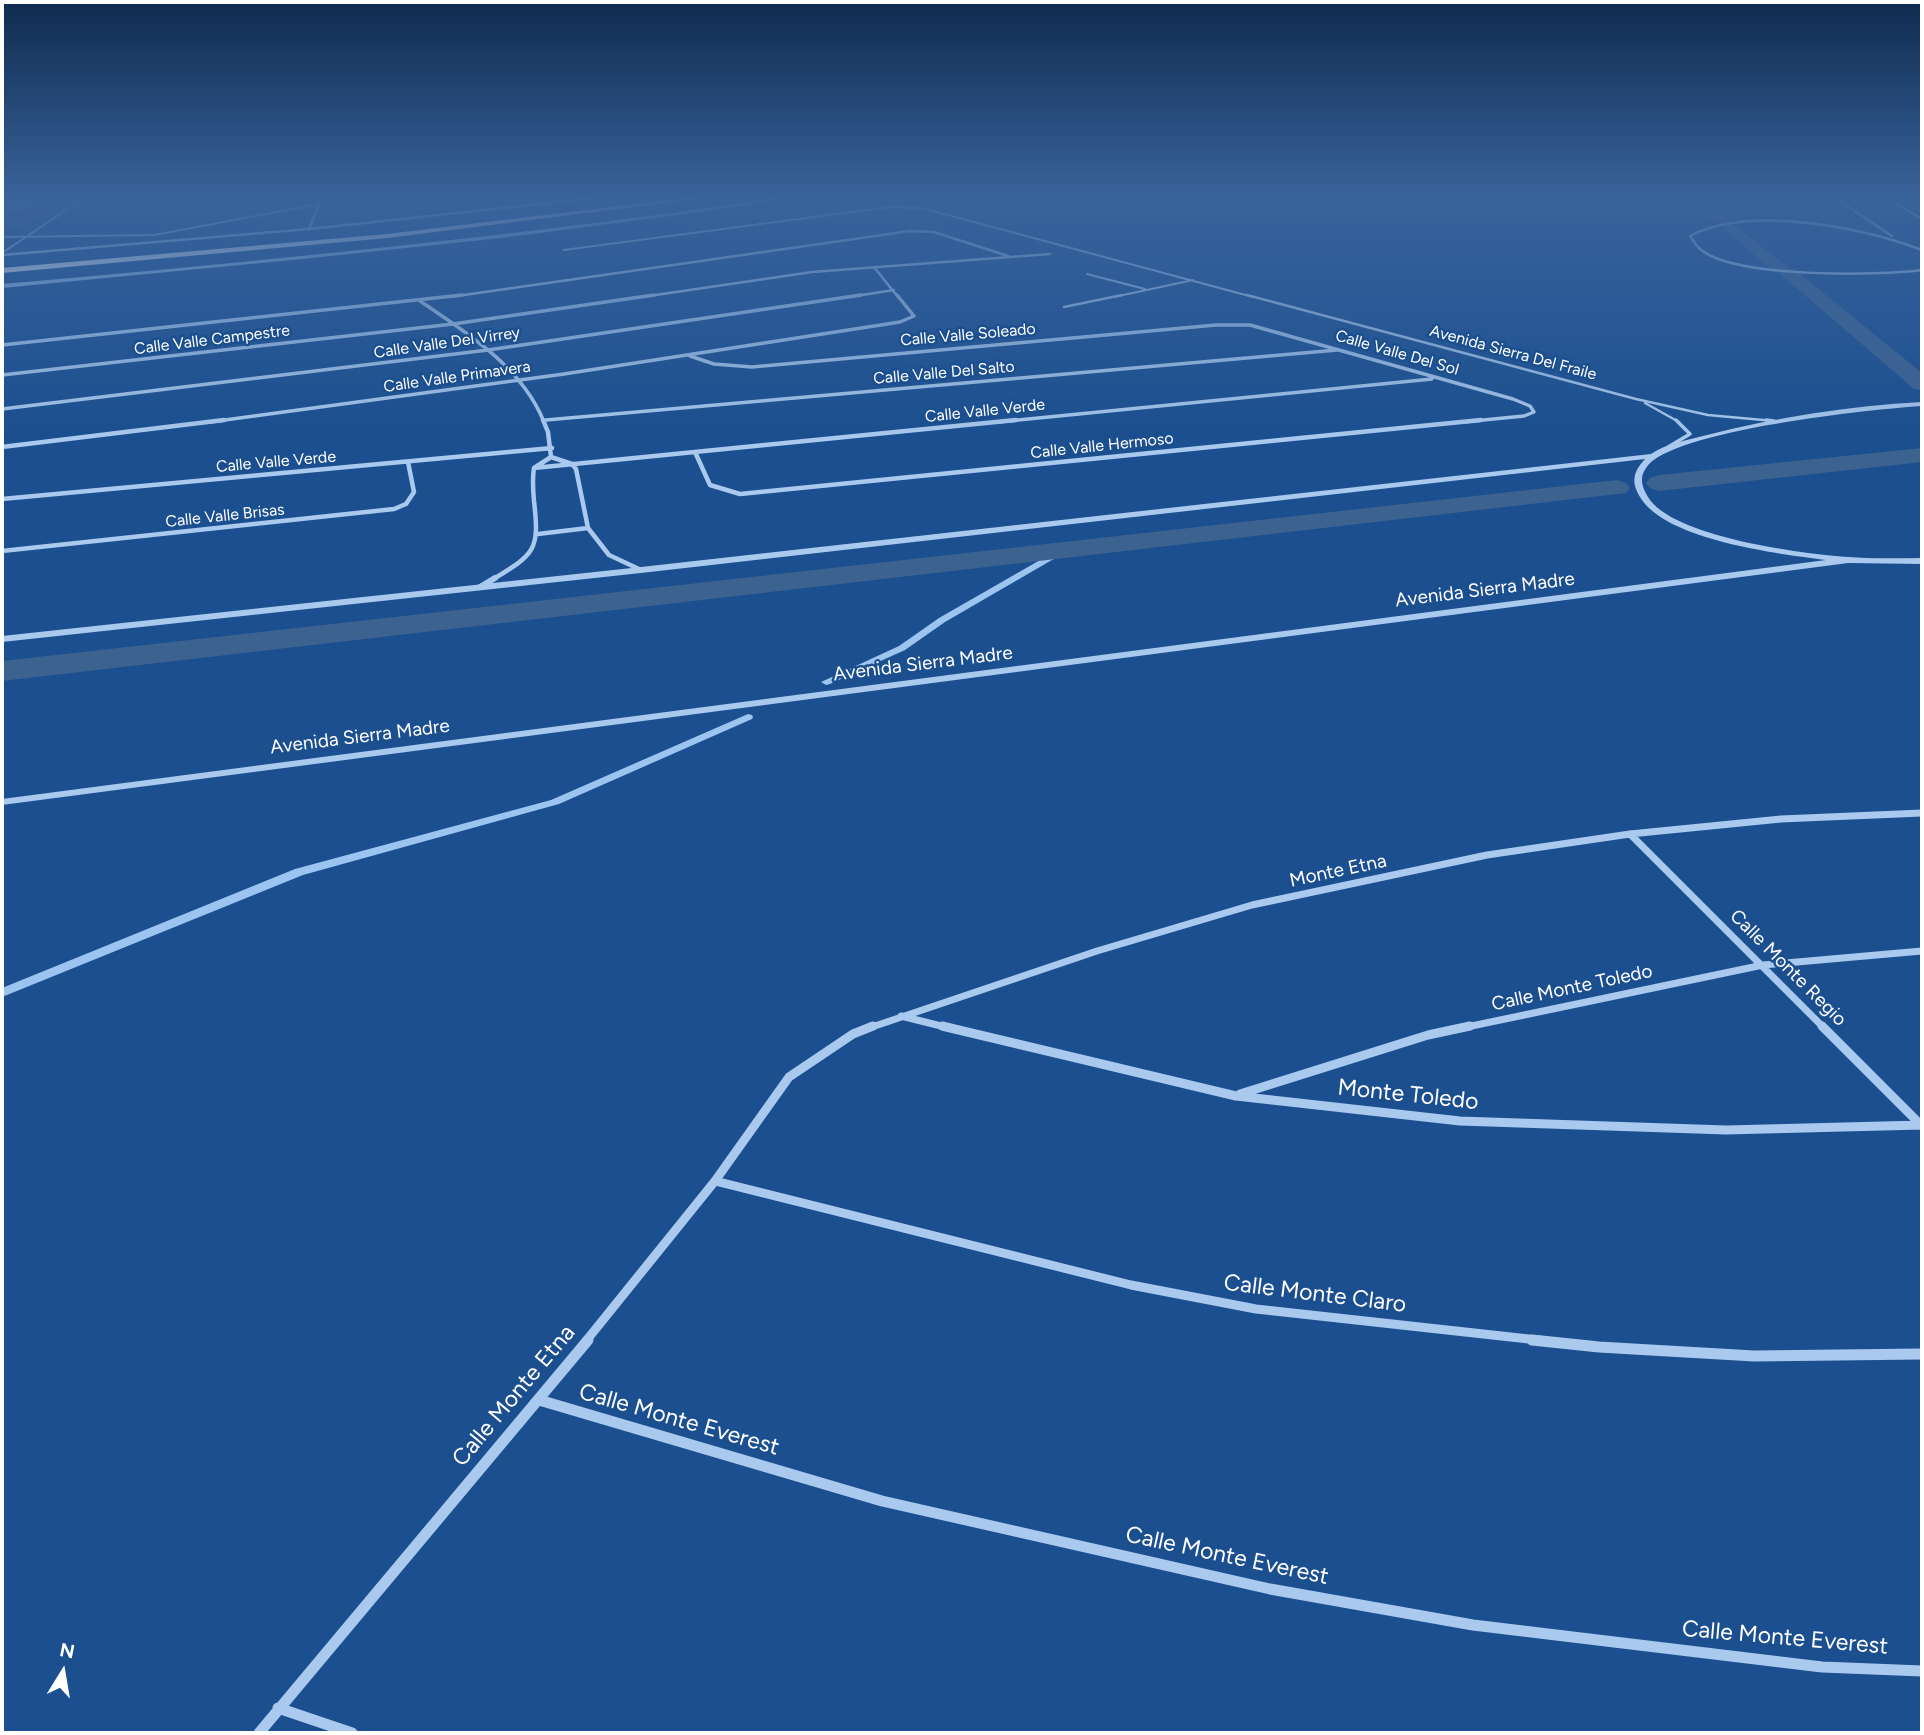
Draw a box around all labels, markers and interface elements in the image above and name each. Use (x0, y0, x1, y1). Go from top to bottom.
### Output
street label: Calle Valle Soleado (899, 320, 1037, 350)
street label: Calle Valle Campestre (133, 321, 291, 359)
street label: Avenida Sierra Del Fraile (1427, 321, 1599, 385)
street label: Calle Valle Del Virrey (373, 323, 521, 363)
street label: Calle Valle Del Sol (1333, 326, 1461, 380)
street label: Calle Valle Primavera (382, 357, 532, 397)
street label: Calle Valle Del Salto (873, 357, 1015, 389)
street label: Calle Valle Verde (924, 395, 1046, 427)
street label: Calle Valle Hermoso (1030, 429, 1174, 463)
street label: Calle Valle Verde (215, 447, 337, 477)
street label: Calle Valle Brisas (164, 500, 286, 532)
street label: Avenida Sierra Madre (1394, 568, 1576, 612)
street label: Avenida Sierra Madre (832, 642, 1014, 686)
street label: Avenida Sierra Madre (269, 715, 451, 759)
street label: Monte Etna (1287, 850, 1389, 892)
street label: Calle Monte Regio (1725, 905, 1851, 1031)
street label: Calle Monte Toledo (1490, 960, 1654, 1016)
street label: Monte Toledo (1336, 1074, 1480, 1116)
street label: Calle Monte Claro (1222, 1269, 1408, 1319)
street label: Calle Monte Etna (447, 1320, 581, 1472)
street label: Calle Monte Everest (576, 1378, 782, 1462)
street label: Calle Monte Everest (1123, 1521, 1331, 1591)
street label: Calle Monte Everest (1681, 1615, 1889, 1661)
north arrow (28, 1637, 98, 1707)
text: N (58, 1638, 77, 1664)

